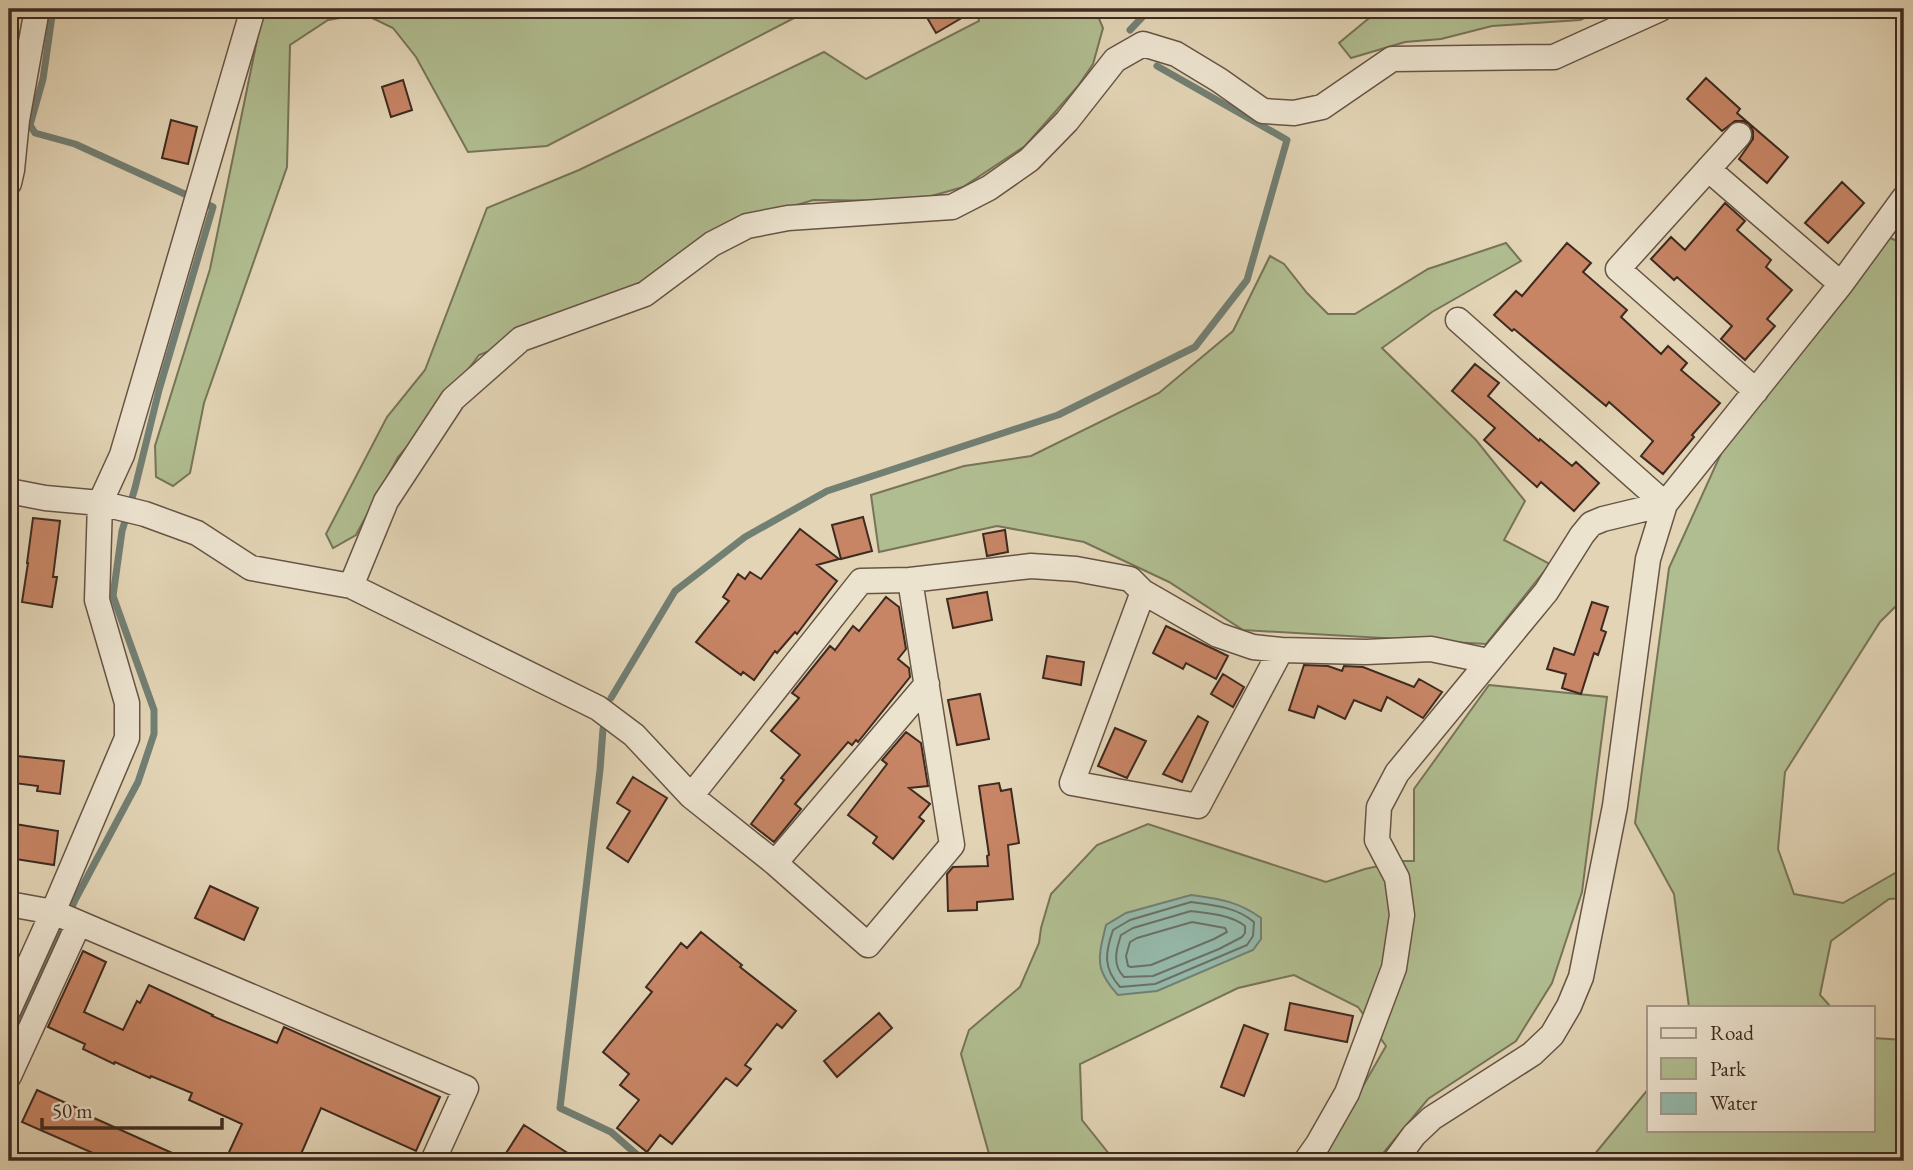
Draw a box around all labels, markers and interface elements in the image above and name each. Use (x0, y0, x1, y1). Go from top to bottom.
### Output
legend (1647, 1006, 1874, 1132)
text: Road (1710, 1019, 1754, 1046)
text: Park (1710, 1055, 1747, 1082)
scale bar (42, 1086, 222, 1130)
text: Water (1710, 1089, 1757, 1116)
text: 50 m (52, 1097, 93, 1124)

